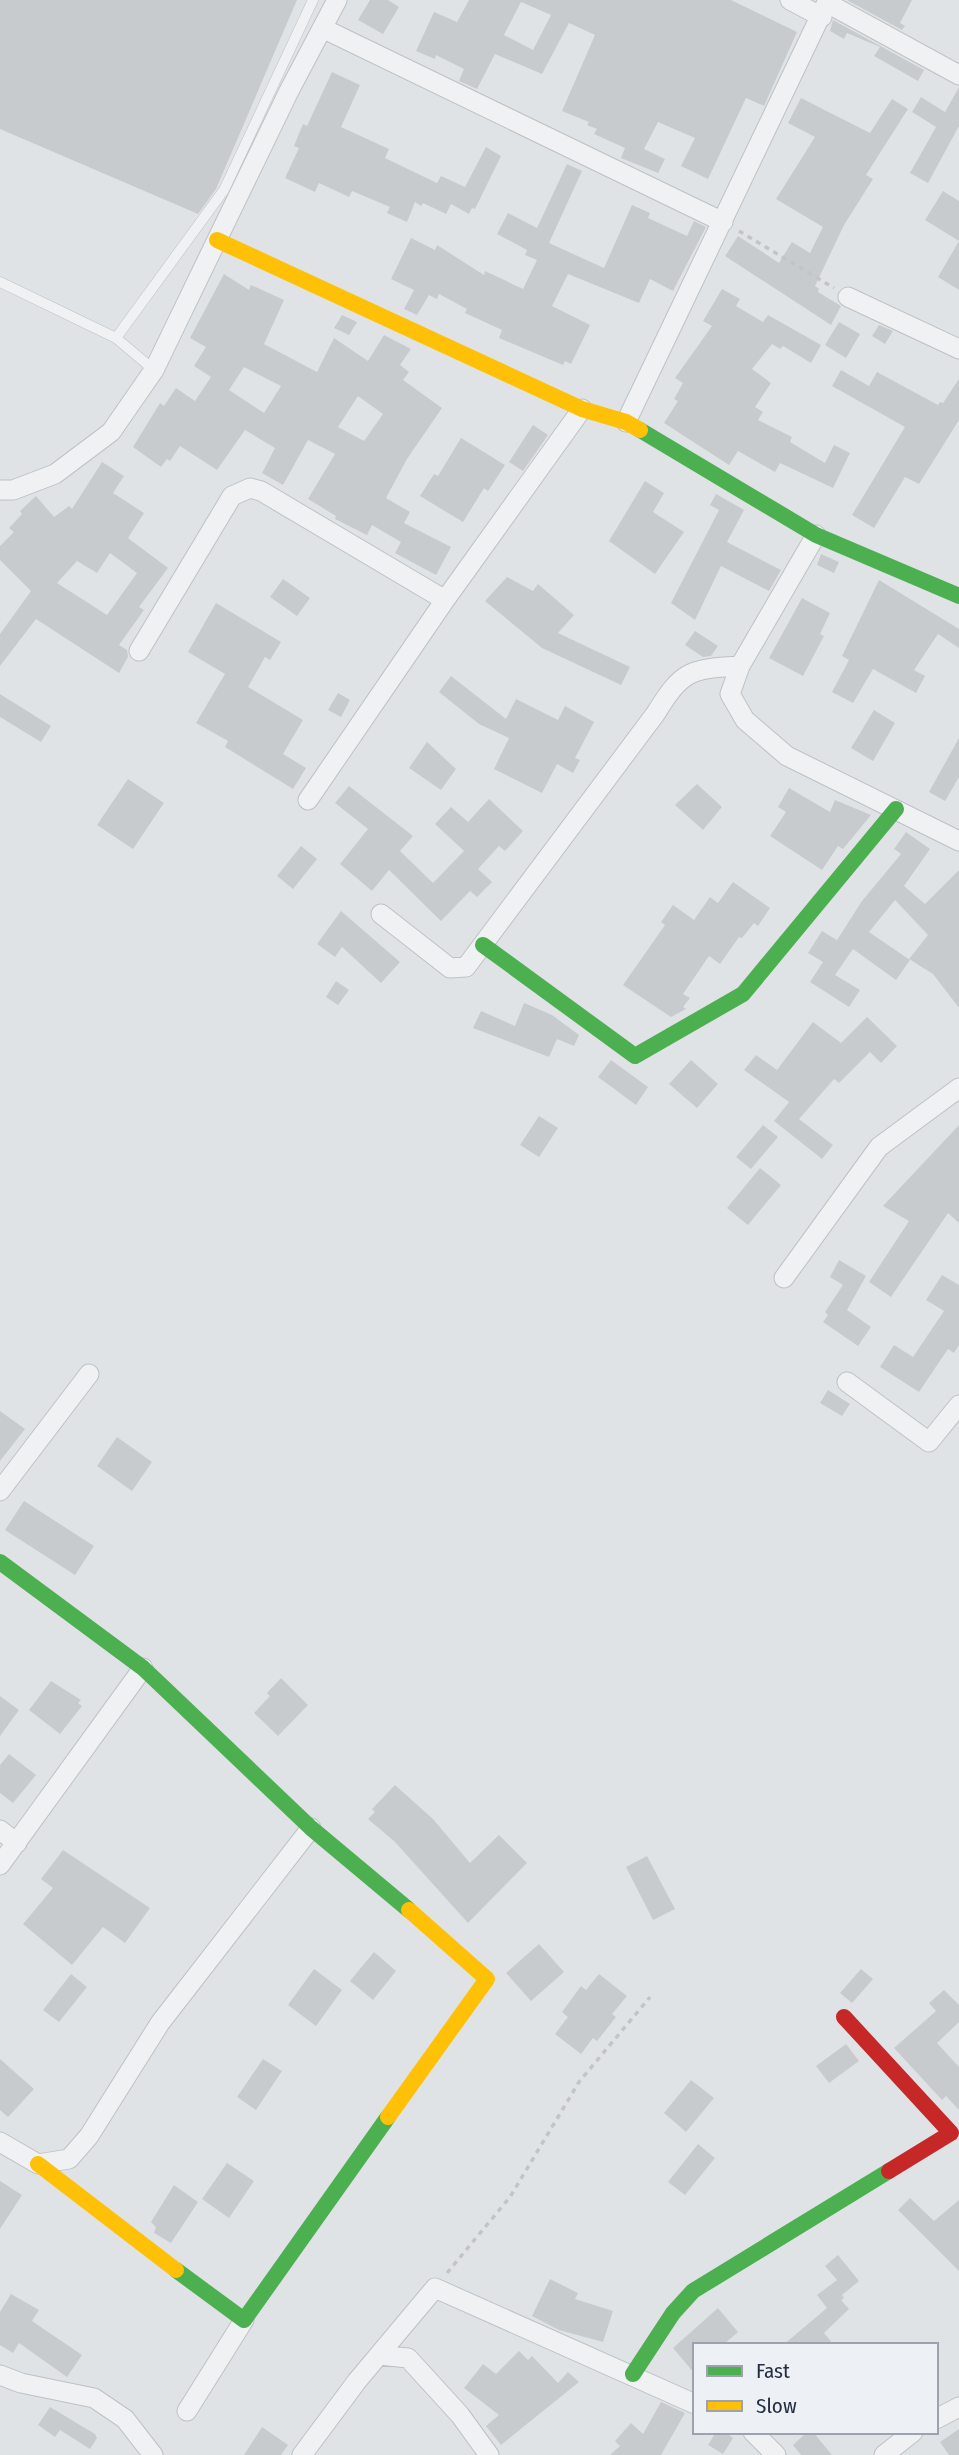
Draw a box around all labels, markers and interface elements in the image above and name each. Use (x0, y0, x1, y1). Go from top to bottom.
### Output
legend (693, 2343, 938, 2434)
text: Fast (756, 2358, 790, 2384)
text: Slow (756, 2393, 797, 2419)

